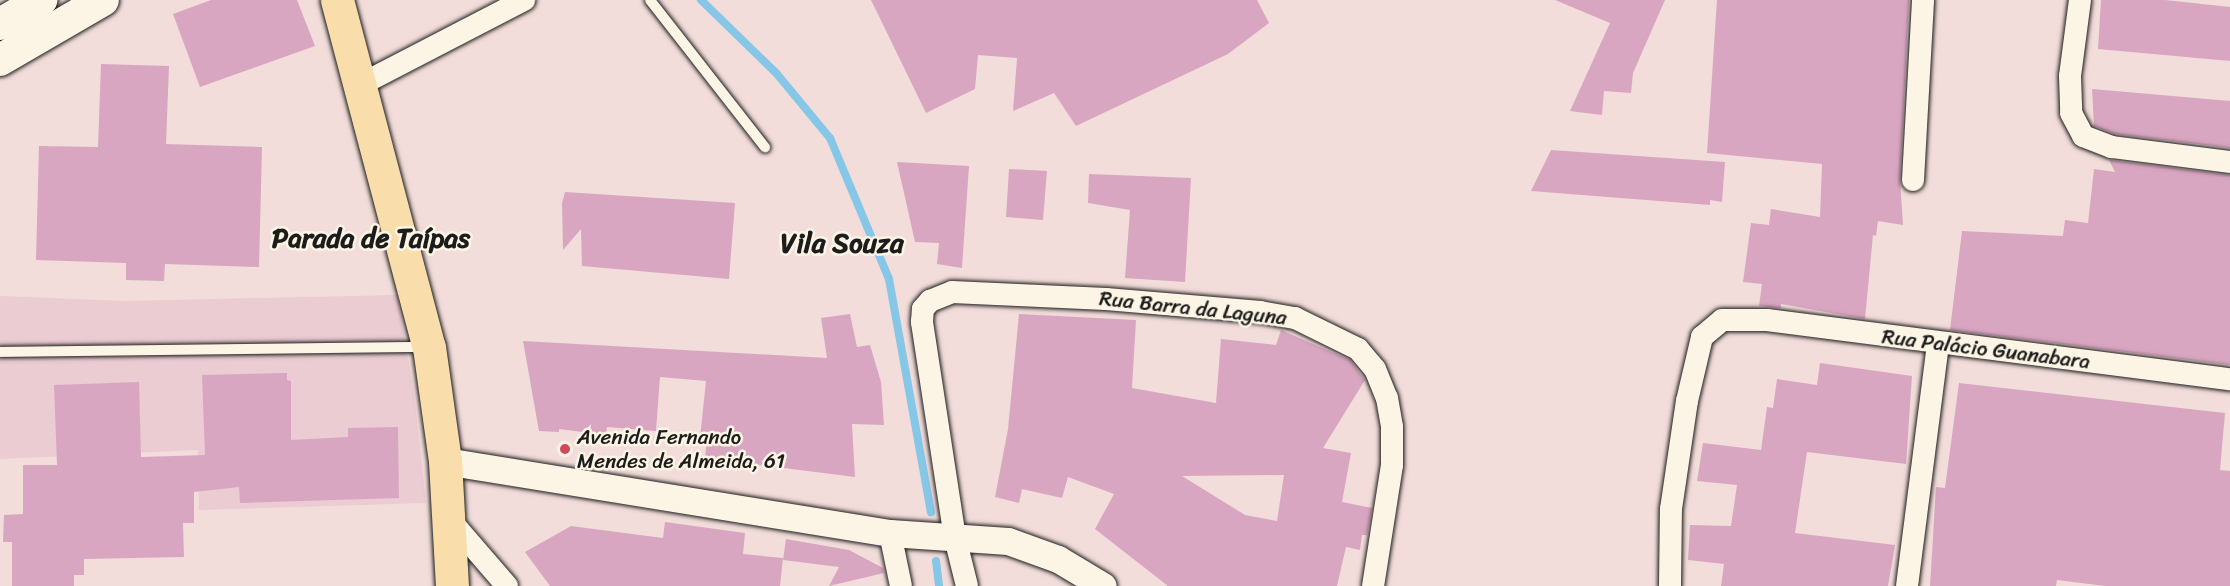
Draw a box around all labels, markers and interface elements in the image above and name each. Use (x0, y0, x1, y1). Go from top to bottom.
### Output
district label: Parada de Taípas (272, 223, 470, 255)
district label: Vila Souza (780, 228, 904, 260)
street label: Rua Barra da Laguna (1098, 286, 1288, 330)
street label: Rua Palácio Guanabara (1880, 324, 2092, 374)
place label: Avenida Fernando Mendes de Almeida, 61 (577, 424, 786, 474)
marker: Avenida Fernando Mendes de Almeida, 61 (558, 442, 572, 456)

